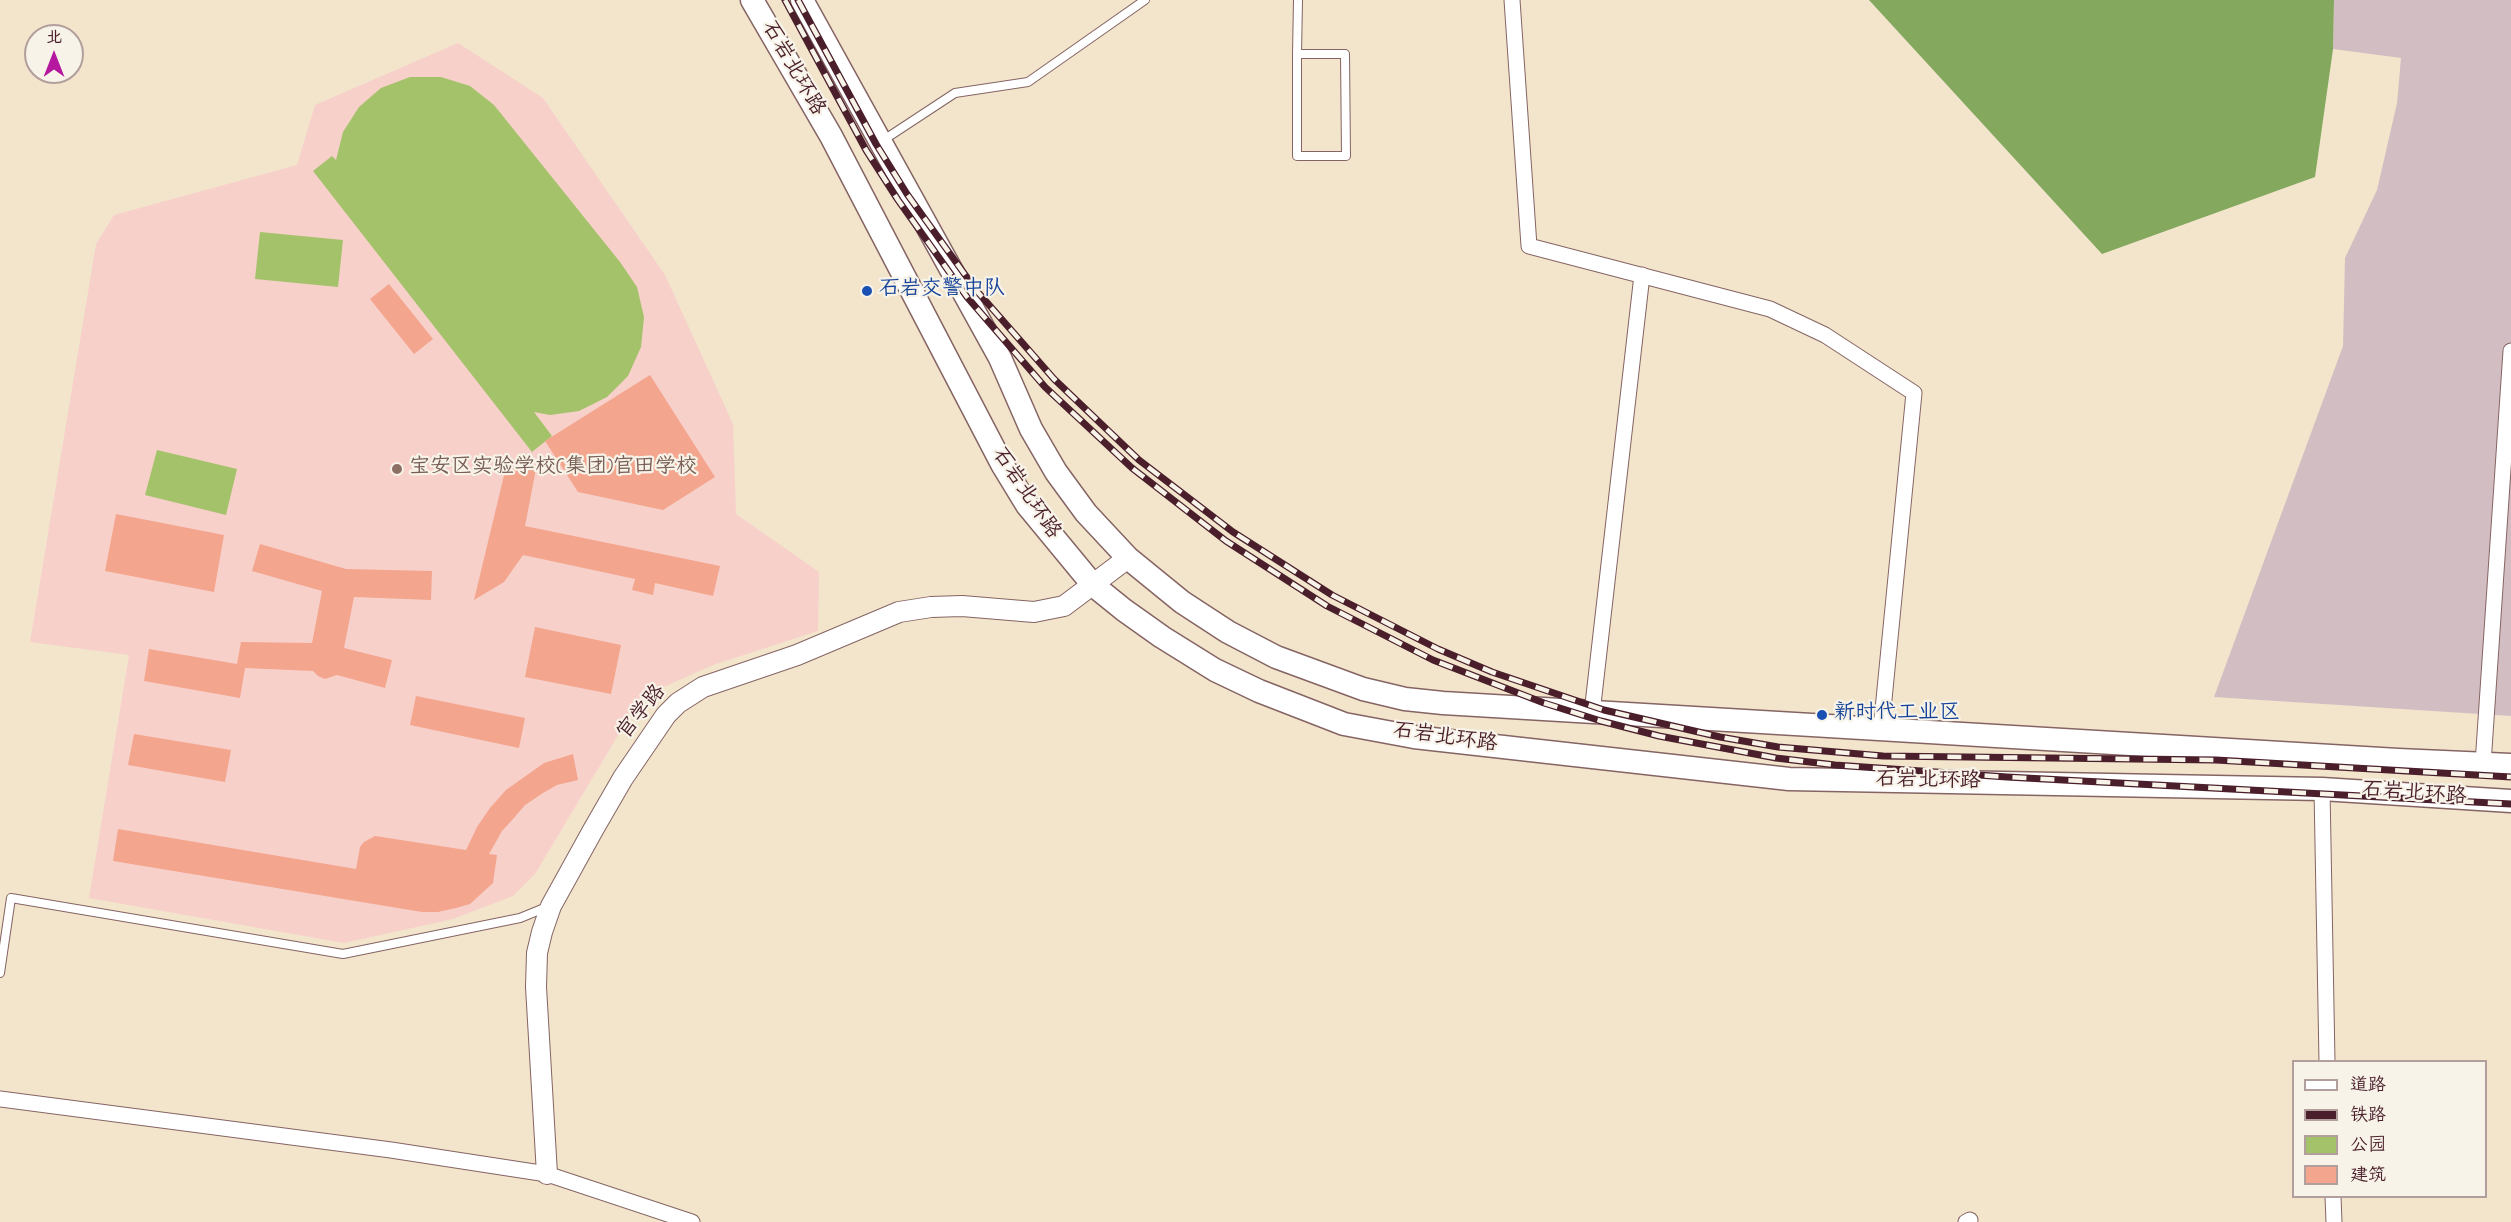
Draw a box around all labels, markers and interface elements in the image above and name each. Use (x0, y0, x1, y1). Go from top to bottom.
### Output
street label: 石岩北环路 (755, 17, 829, 121)
north arrow (24, 24, 84, 84)
text: 北 (46, 26, 62, 50)
place label: 石岩交警中队 (879, 278, 1005, 304)
marker: 石岩交警中队 (860, 284, 874, 298)
street label: 石岩北环路 (985, 443, 1065, 545)
place label: 宝安区实验学校(集团)官田学校 (409, 456, 697, 482)
marker: 宝安区实验学校(集团)官田学校 (390, 462, 404, 476)
street label: 官学路 (613, 681, 673, 745)
place label: 新时代工业区 (1834, 702, 1960, 728)
marker: 新时代工业区 (1815, 708, 1829, 722)
street label: 石岩北环路 (1391, 719, 1499, 759)
street label: 石岩北环路 (1875, 768, 1981, 796)
street label: 石岩北环路 (2361, 779, 2467, 811)
legend (2292, 1060, 2487, 1198)
text: 道路 (2350, 1073, 2386, 1099)
text: 铁路 (2350, 1103, 2386, 1129)
text: 公园 (2350, 1133, 2386, 1159)
text: 建筑 (2350, 1163, 2386, 1189)

